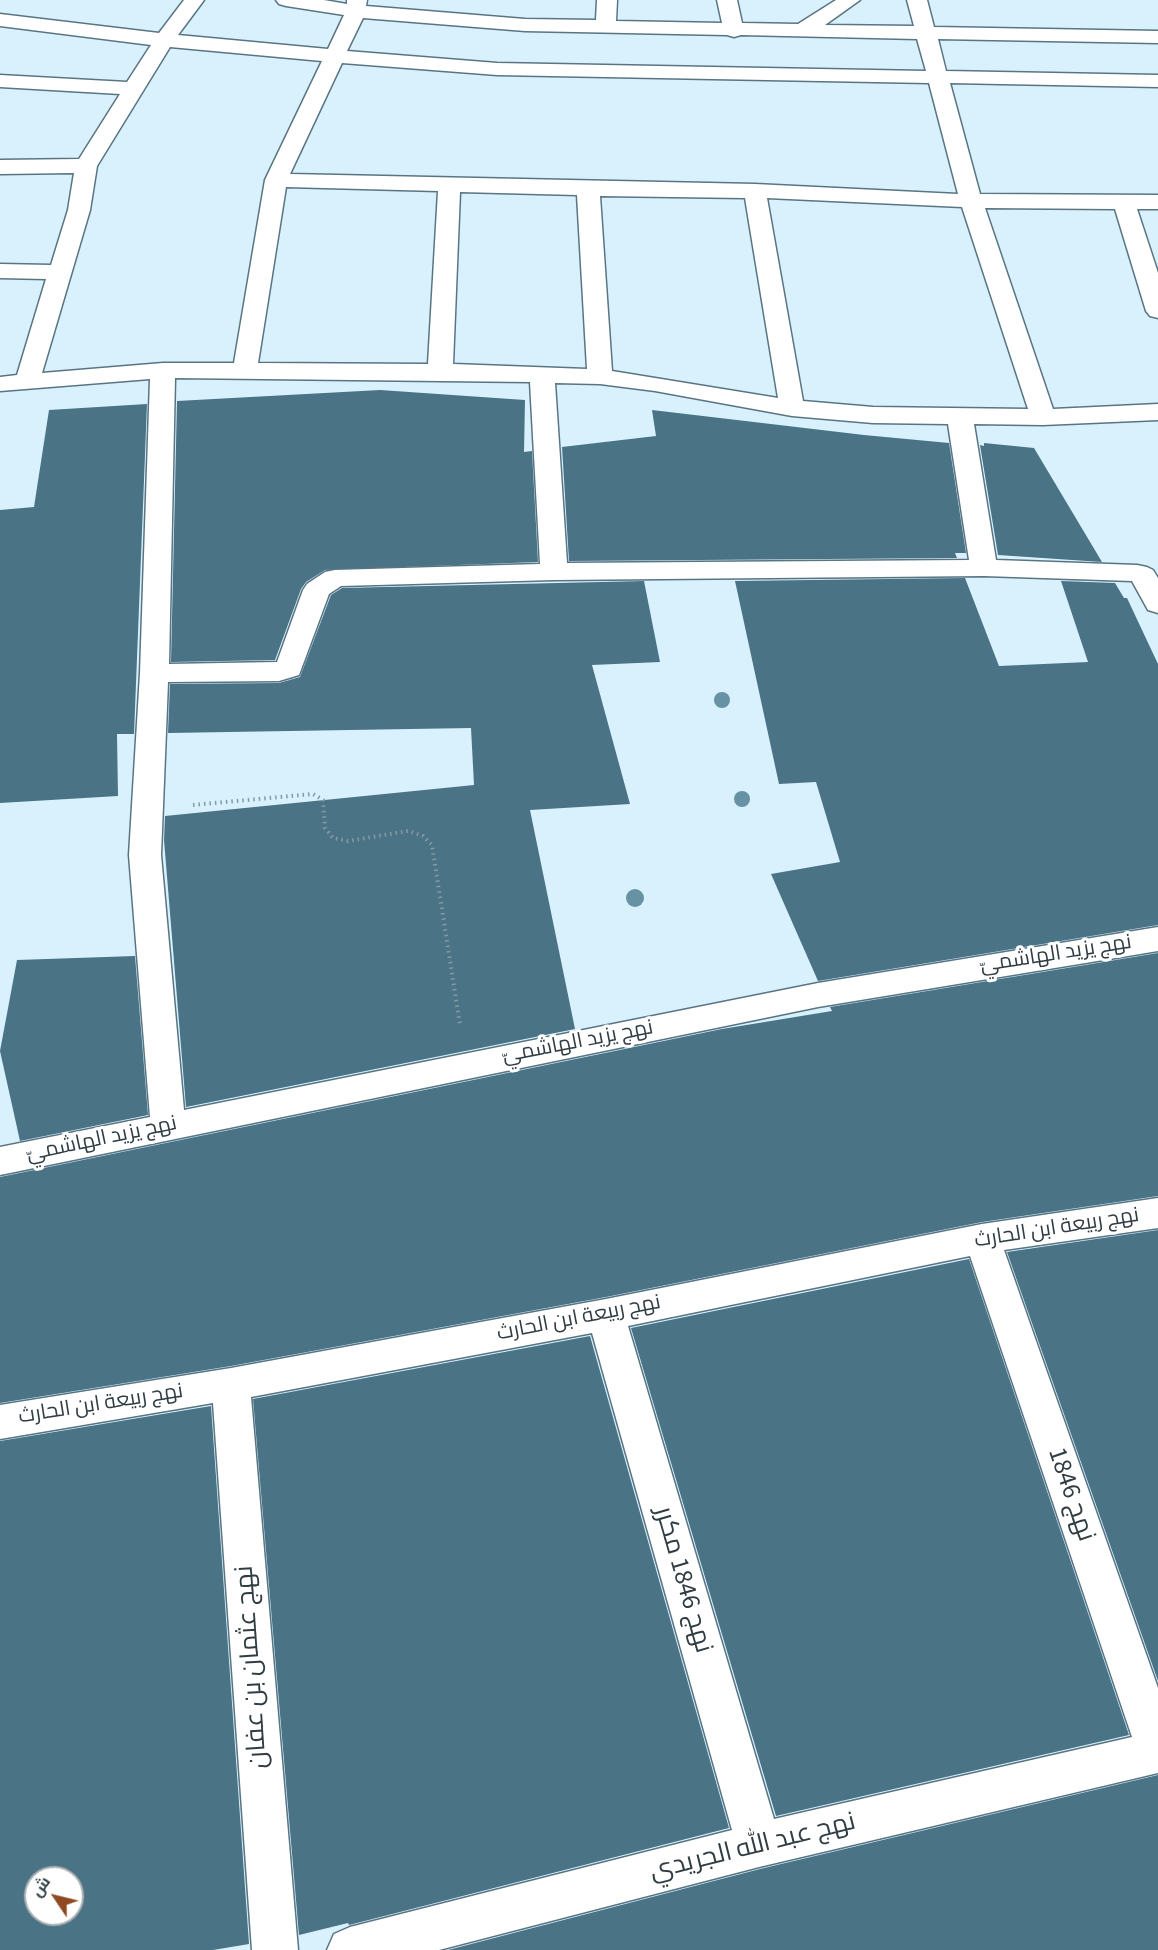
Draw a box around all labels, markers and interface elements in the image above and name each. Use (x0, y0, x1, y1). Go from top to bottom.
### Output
street label: نهج يزيد الهاشميّ (978, 931, 1134, 979)
street label: نهج يزيد الهاشميّ (500, 1016, 656, 1070)
street label: نهج يزيد الهاشميّ (25, 1112, 179, 1168)
street label: نهج ربيعة ابن الحارث (973, 1204, 1141, 1254)
street label: نهج ربيعة ابن الحارث (495, 1291, 663, 1347)
street label: نهج ربيعة ابن الحارث (17, 1380, 185, 1430)
street label: نهج 1846 (1039, 1444, 1101, 1546)
street label: نهج 1846 مكرر (646, 1503, 718, 1657)
street label: نهج عثمان بن عفان (230, 1564, 276, 1770)
street label: نهج عبد الله الجريدي (647, 1807, 859, 1889)
north arrow (24, 1866, 84, 1926)
text: ش (26, 1872, 56, 1902)

